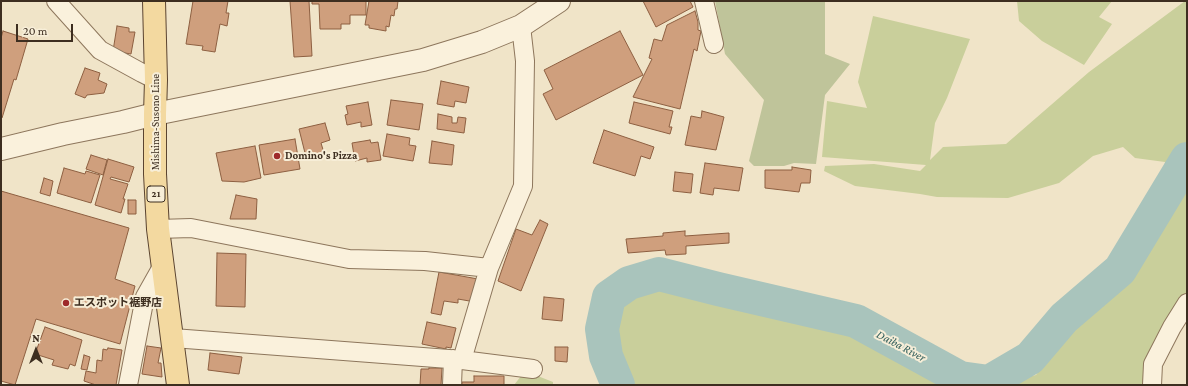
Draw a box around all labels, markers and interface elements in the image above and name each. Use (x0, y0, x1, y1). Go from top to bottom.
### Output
scale bar (18, 16, 75, 42)
text: 20 m (23, 24, 47, 38)
street label: Mishima-Susono Line (149, 74, 163, 170)
place label: Domino's Pizza (285, 149, 357, 163)
marker: Domino's Pizza (272, 151, 282, 161)
road number: 21 (147, 186, 165, 202)
place label: エスポット裾野店 (74, 296, 162, 310)
marker: エスポット裾野店 (61, 298, 71, 308)
water label: Daiba River (874, 327, 928, 365)
north arrow (16, 330, 56, 370)
text: N (32, 332, 40, 344)

